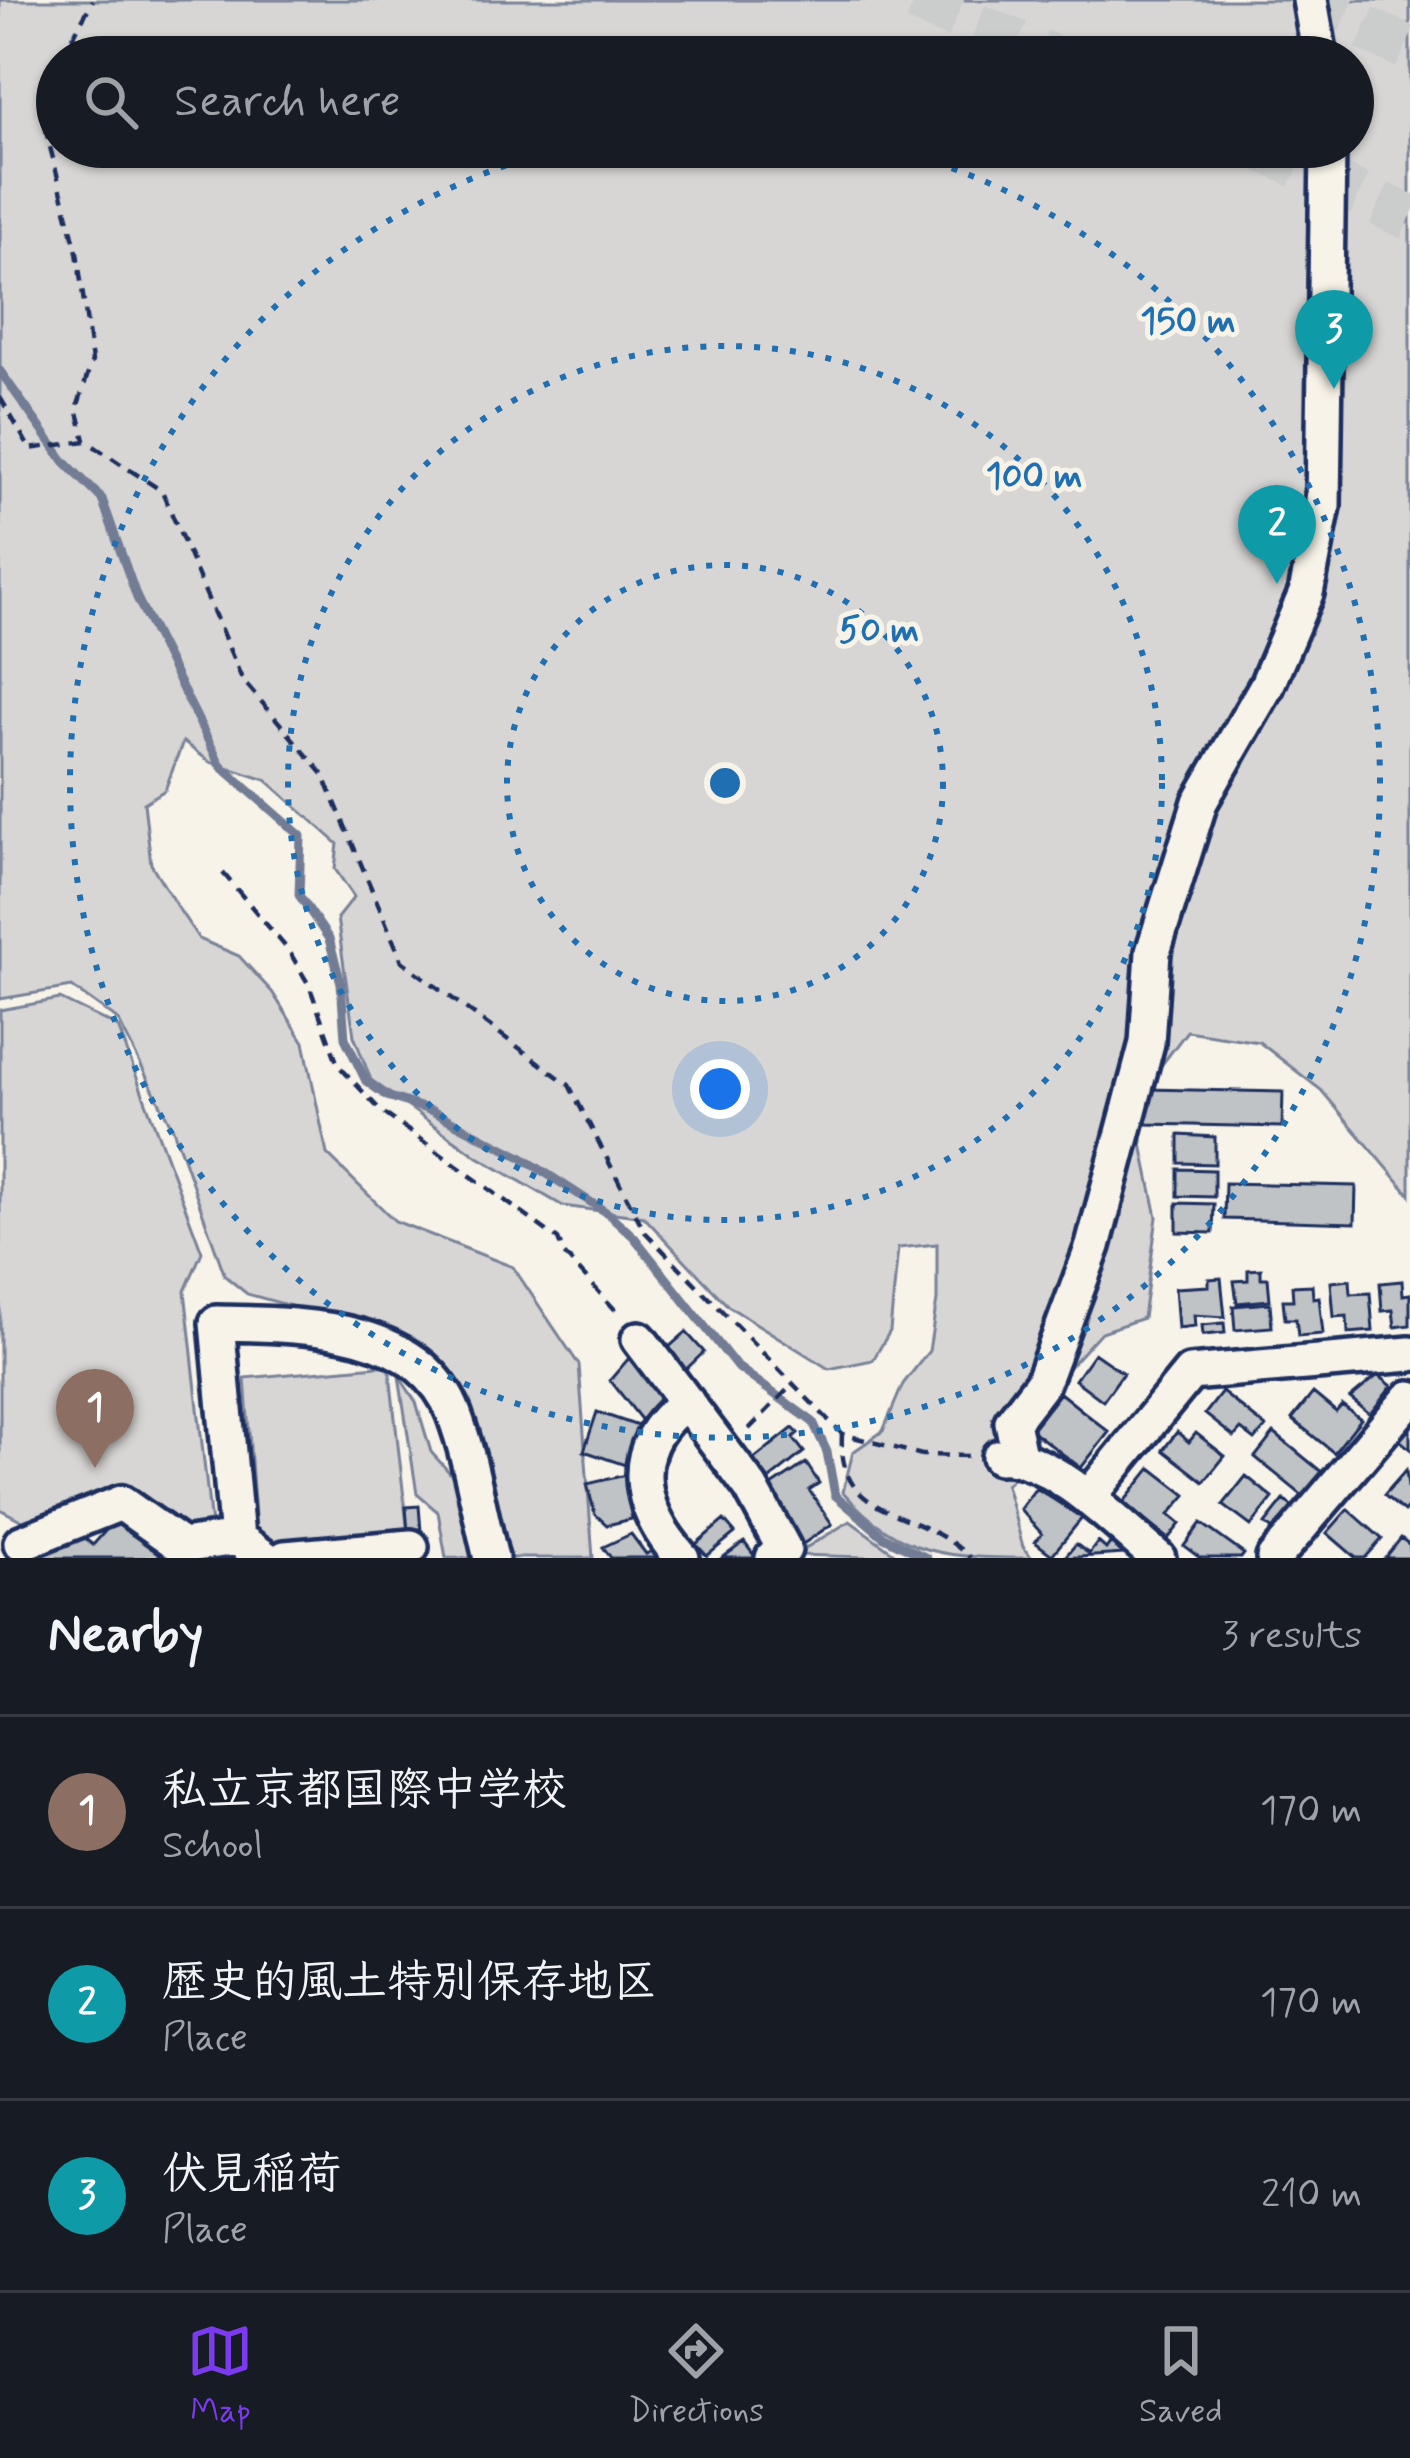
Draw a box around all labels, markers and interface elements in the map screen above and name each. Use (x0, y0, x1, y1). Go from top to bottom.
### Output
search box (36, 36, 1374, 168)
icon: search (78, 69, 144, 135)
text: Search here (174, 73, 401, 132)
pin: 3 (1295, 290, 1373, 389)
text: 150 m (1140, 299, 1236, 346)
text: 100 m (986, 454, 1082, 501)
pin: 2 (1238, 485, 1316, 584)
text: 50 m (839, 608, 919, 655)
centre of rings (704, 762, 746, 804)
your location (690, 1059, 750, 1119)
pin: 1 (56, 1369, 134, 1468)
text: Nearby (48, 1603, 203, 1669)
text: 3 results (1221, 1611, 1362, 1662)
text: 私立京都国際中学校 (162, 1762, 567, 1821)
text: 1 (78, 1786, 96, 1837)
text: 170 m (1260, 1786, 1362, 1837)
text: School (162, 1821, 263, 1872)
text: 歴史的風土特別保存地区 (162, 1954, 657, 2013)
text: 2 (77, 1978, 97, 2029)
text: 170 m (1260, 1978, 1362, 2029)
text: Place (162, 2013, 248, 2064)
text: 伏見稲荷 (162, 2146, 342, 2205)
text: 3 (78, 2170, 96, 2221)
text: 210 m (1261, 2170, 1362, 2221)
text: Place (162, 2205, 248, 2256)
tab: Map (187, 2318, 253, 2434)
tab: Directions (628, 2318, 764, 2434)
tab: Saved (1139, 2318, 1223, 2434)

